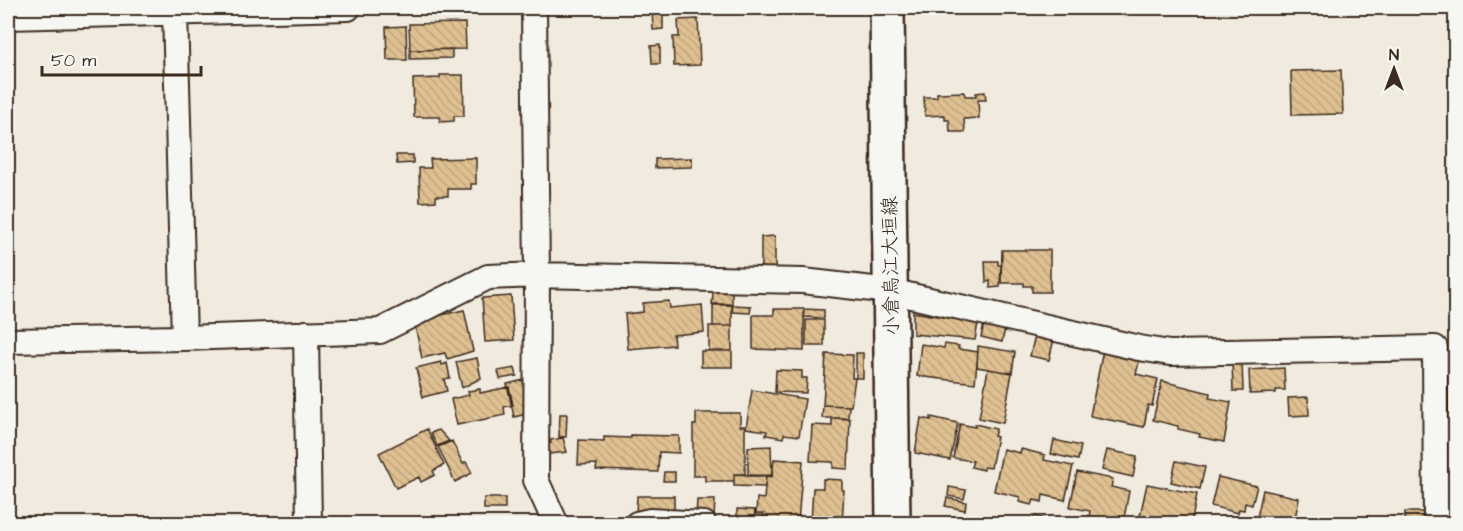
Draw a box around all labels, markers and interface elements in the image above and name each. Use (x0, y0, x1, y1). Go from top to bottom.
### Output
scale bar (42, 39, 201, 77)
north arrow (1364, 39, 1424, 99)
text: N (1389, 44, 1399, 66)
text: 50 m (51, 48, 96, 73)
street label: 小倉烏江大垣線 (876, 196, 906, 336)

